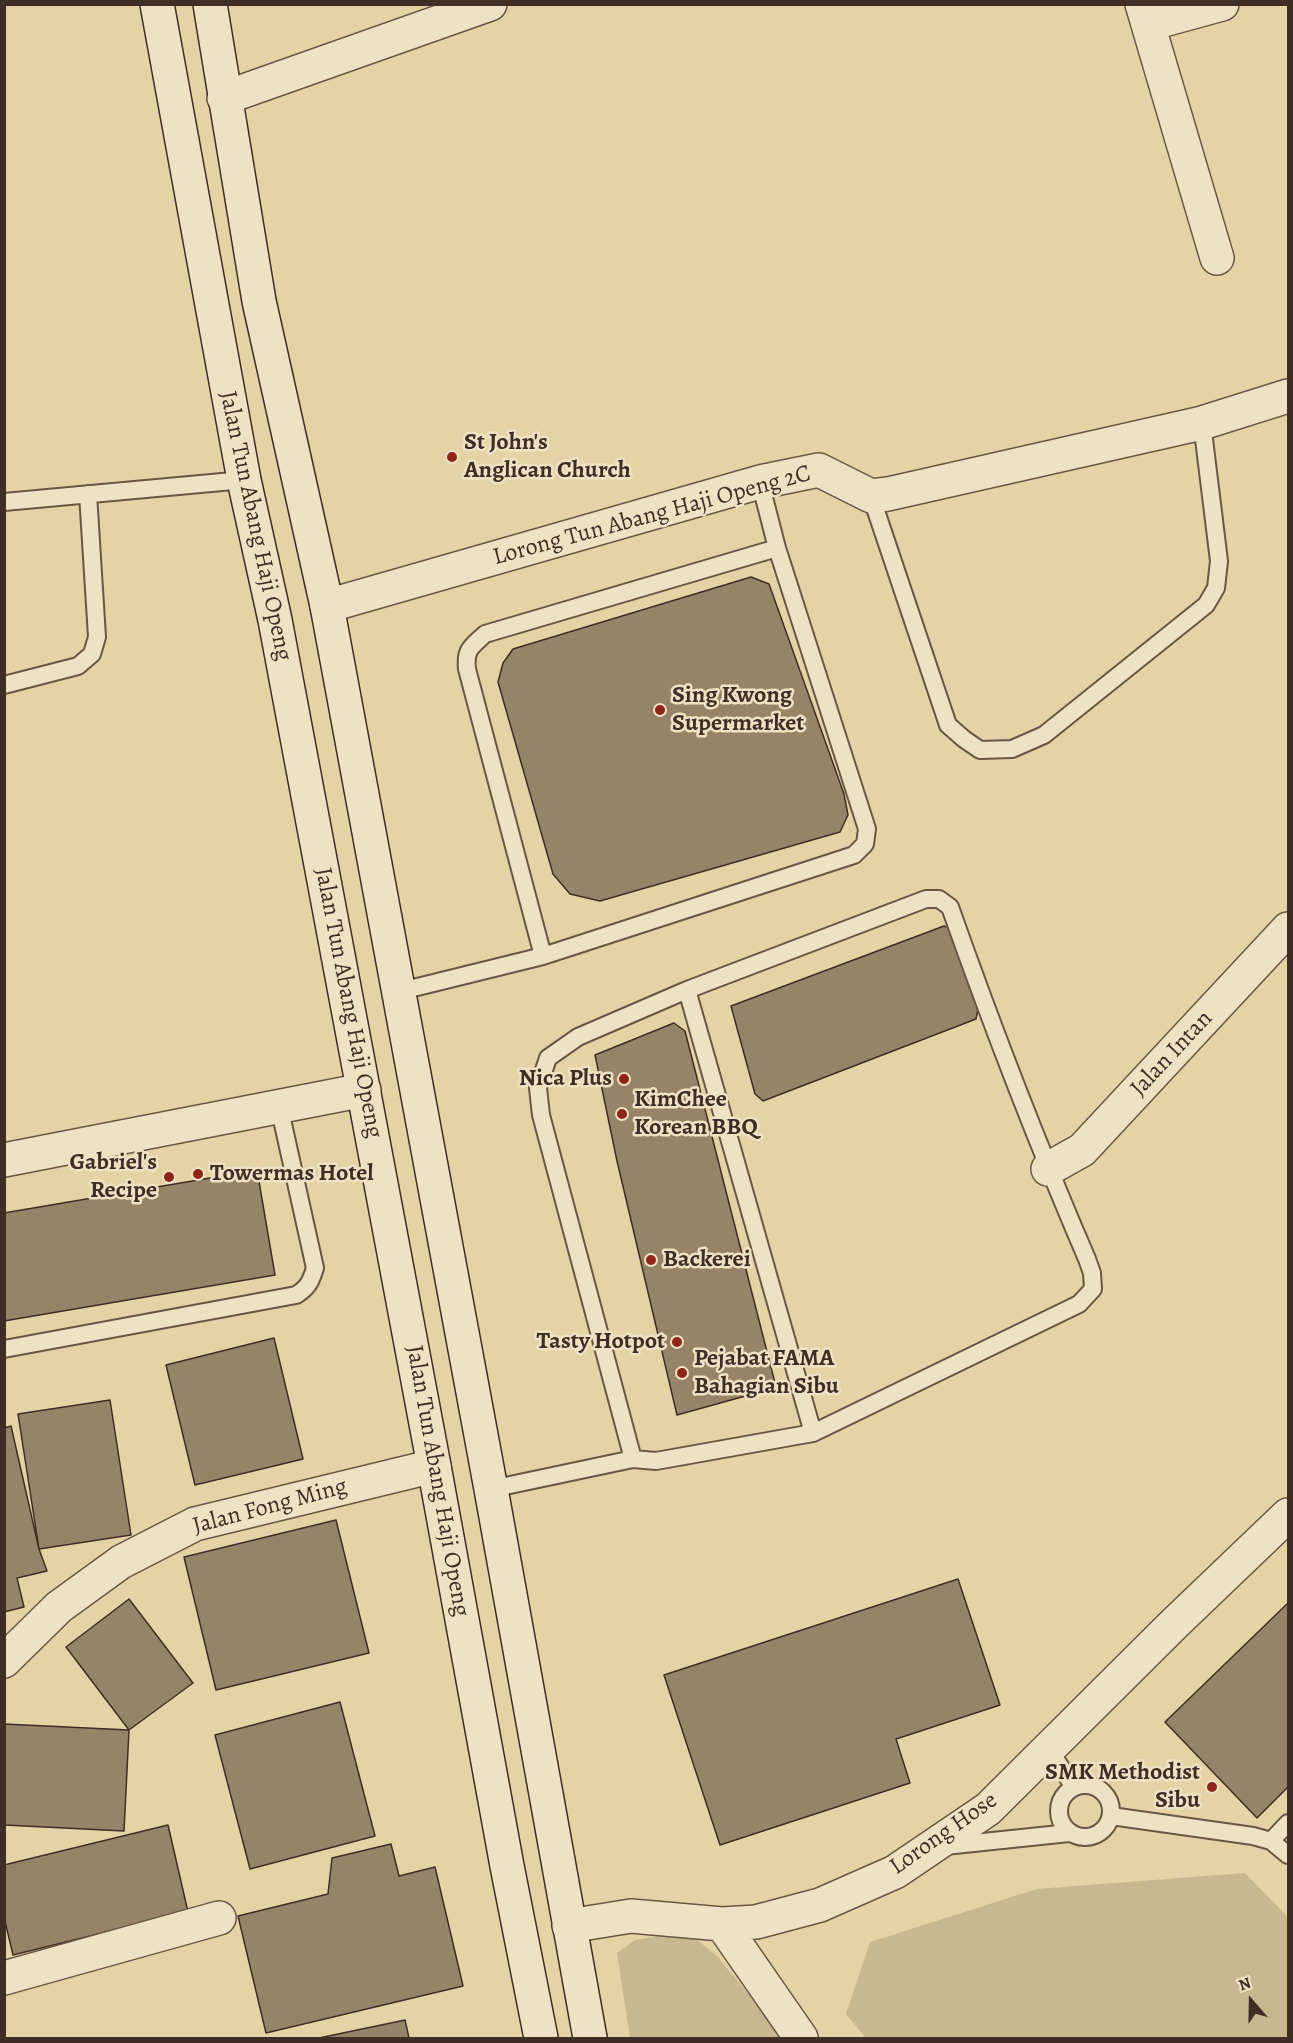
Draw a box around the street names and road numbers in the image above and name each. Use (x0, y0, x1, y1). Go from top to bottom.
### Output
street label: Jalan Tun Abang Haji Openg (212, 389, 298, 663)
street label: Lorong Tun Abang Haji Openg 2C (490, 460, 814, 572)
street label: Jalan Tun Abang Haji Openg (308, 865, 388, 1141)
street label: Jalan Intan (1125, 1005, 1219, 1103)
street label: Jalan Tun Abang Haji Openg (399, 1343, 475, 1619)
street label: Jalan Fong Ming (190, 1473, 350, 1541)
street label: Lorong Hose (885, 1786, 1003, 1882)

